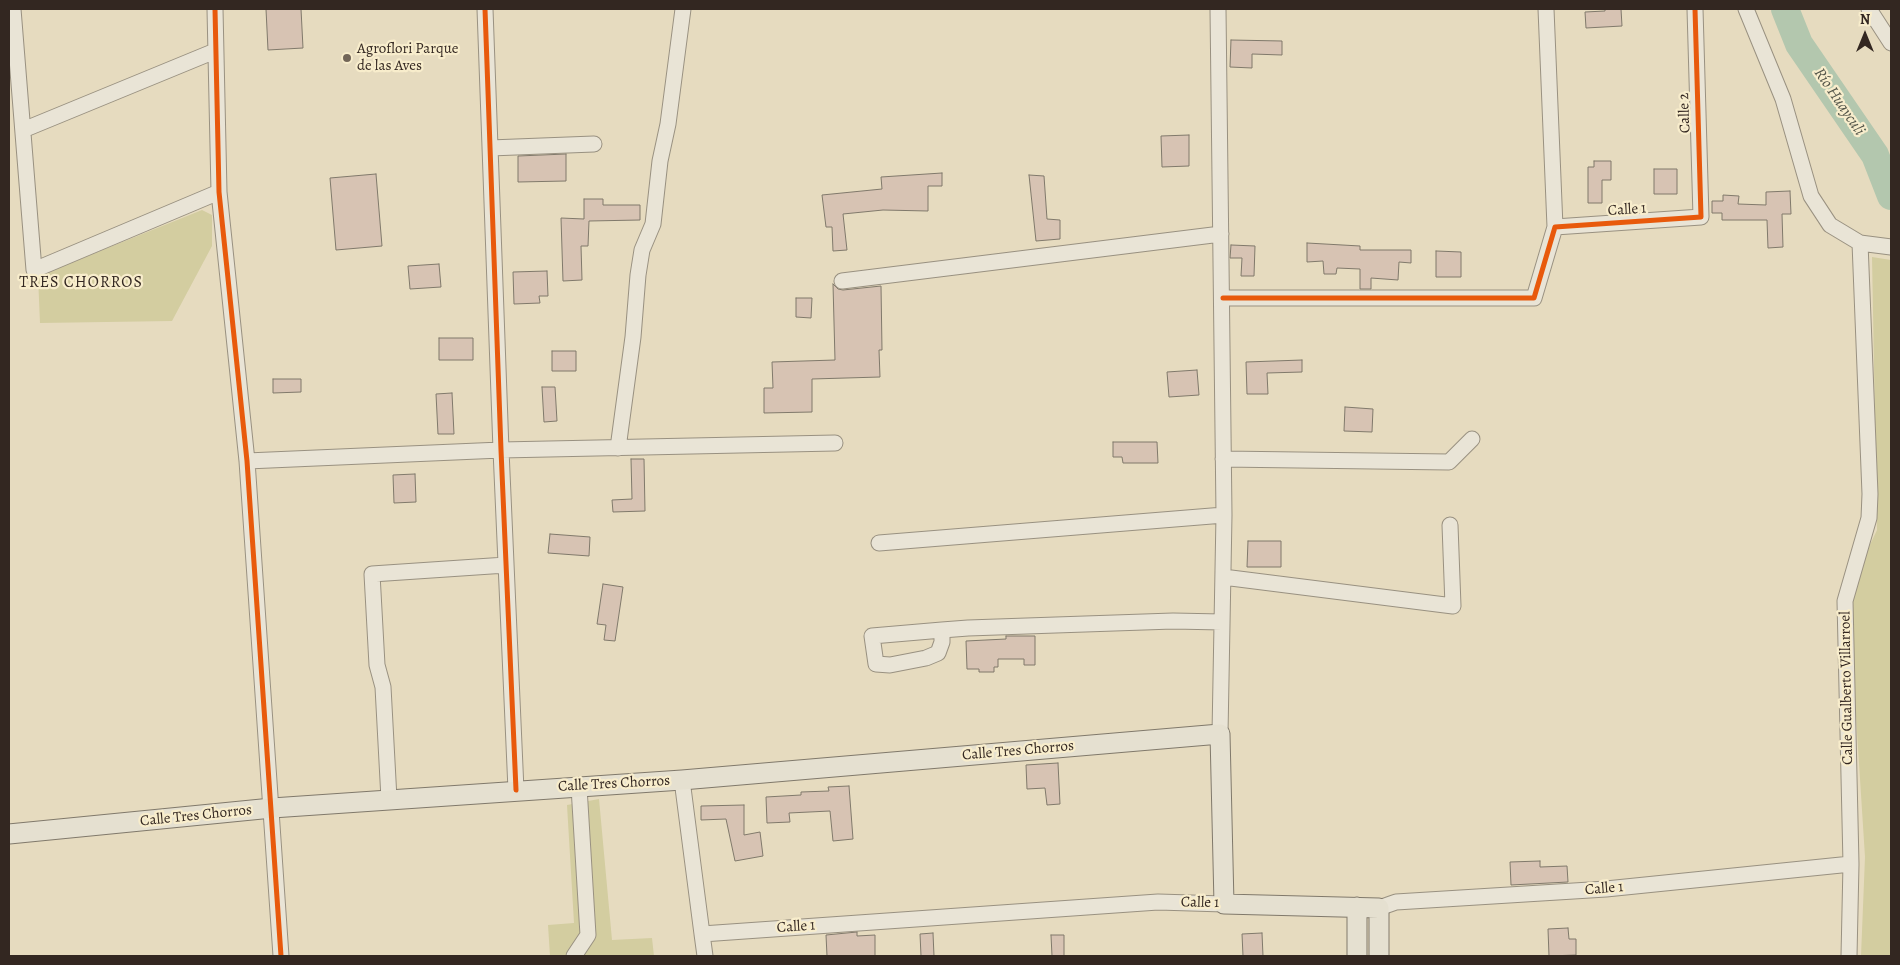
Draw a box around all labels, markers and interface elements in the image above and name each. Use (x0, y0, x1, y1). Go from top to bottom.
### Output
north arrow (1840, 10, 1890, 60)
text: N (1860, 10, 1870, 29)
place label: Agroflori Parque de las Aves (357, 40, 458, 75)
marker: Agroflori Parque de las Aves (341, 52, 353, 64)
water label: Río Huayculi (1809, 65, 1869, 139)
street label: Calle 2 (1675, 92, 1695, 134)
street label: Calle 1 (1607, 200, 1647, 220)
district label: TRES CHORROS (18, 273, 144, 293)
street label: Calle Gualberto Villarroel (1837, 611, 1857, 765)
street label: Calle Tres Chorros (961, 737, 1075, 765)
street label: Calle Tres Chorros (558, 772, 670, 796)
street label: Calle Tres Chorros (139, 801, 253, 831)
street label: Calle 1 (1584, 878, 1624, 900)
street label: Calle 1 (1181, 894, 1219, 912)
street label: Calle 1 (776, 917, 816, 937)

